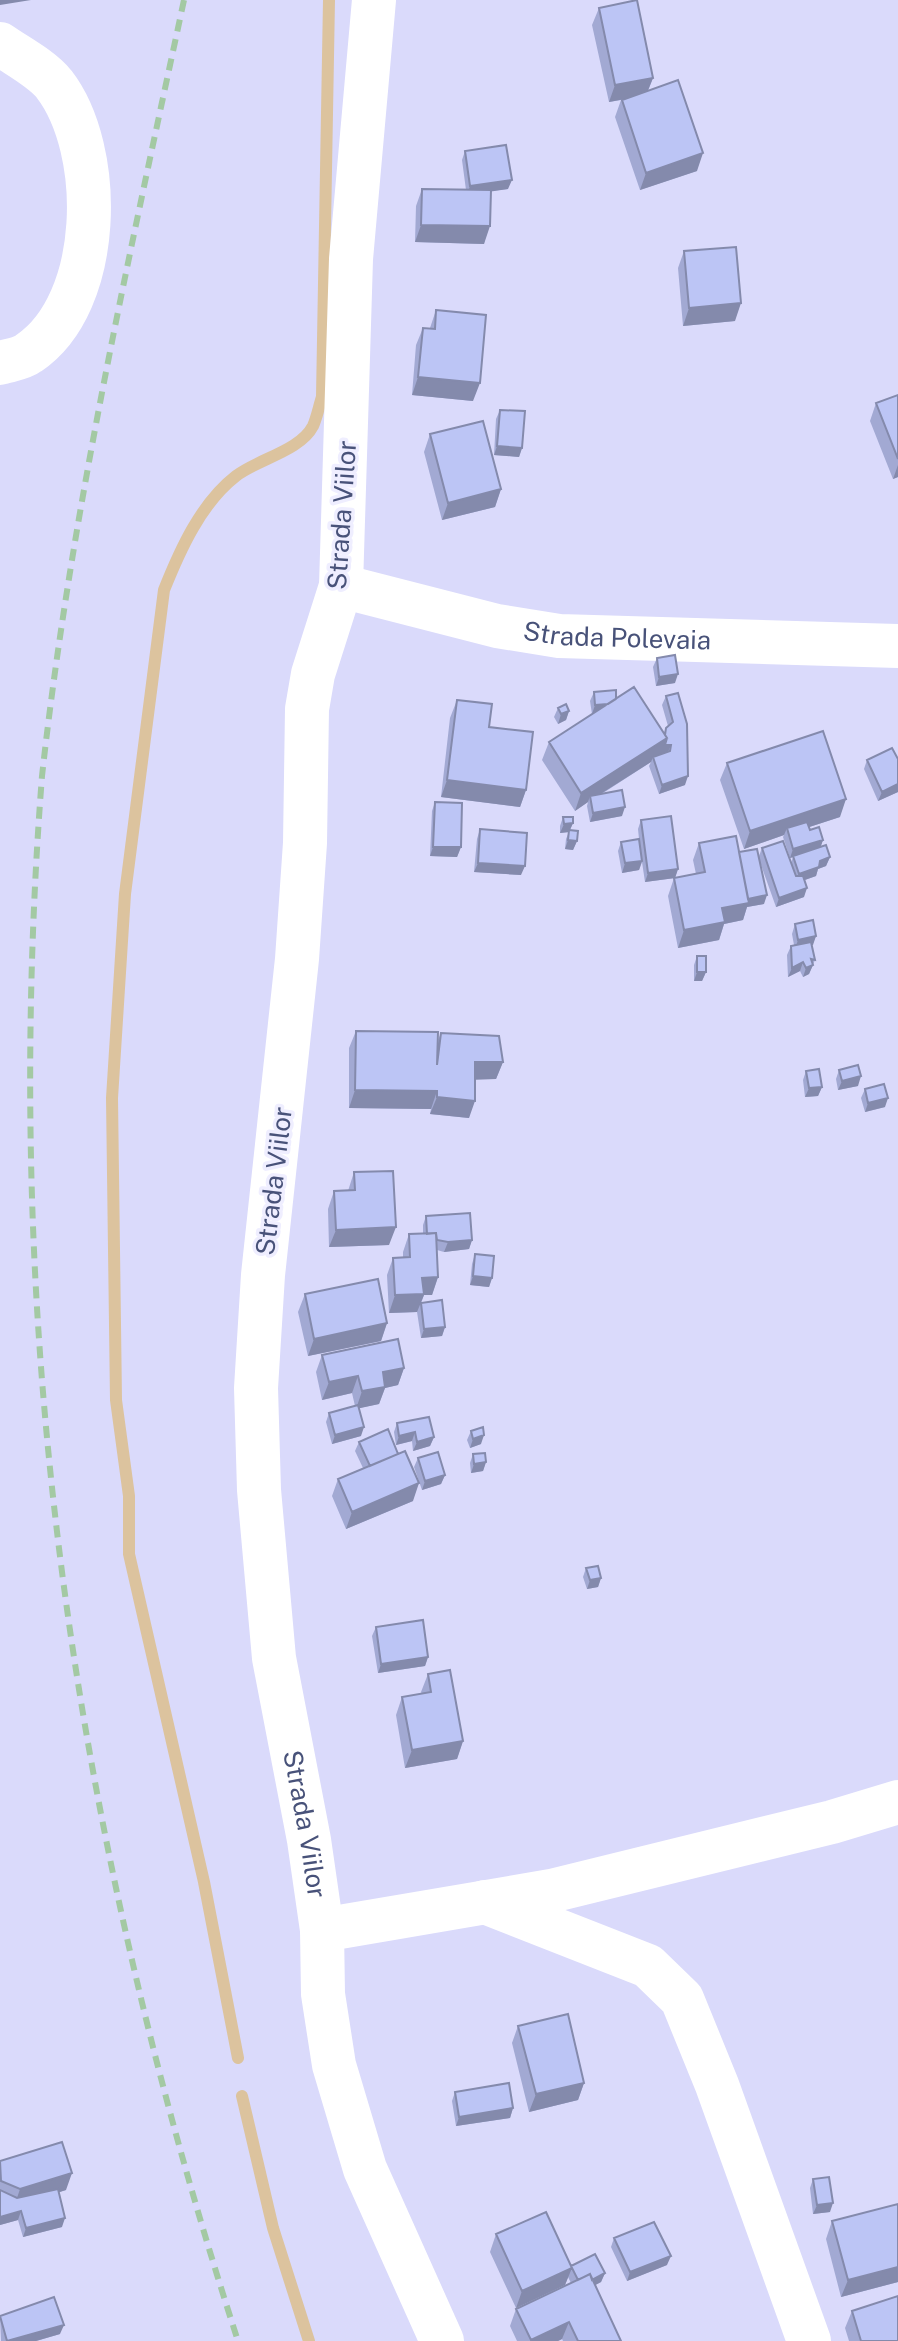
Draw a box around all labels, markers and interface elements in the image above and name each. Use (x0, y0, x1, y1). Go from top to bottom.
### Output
street label: Strada Viilor (321, 439, 362, 591)
street label: Strada Polevaia (521, 614, 712, 655)
street label: Strada Viilor (249, 1105, 298, 1257)
street label: Strada Viilor (277, 1747, 333, 1900)

